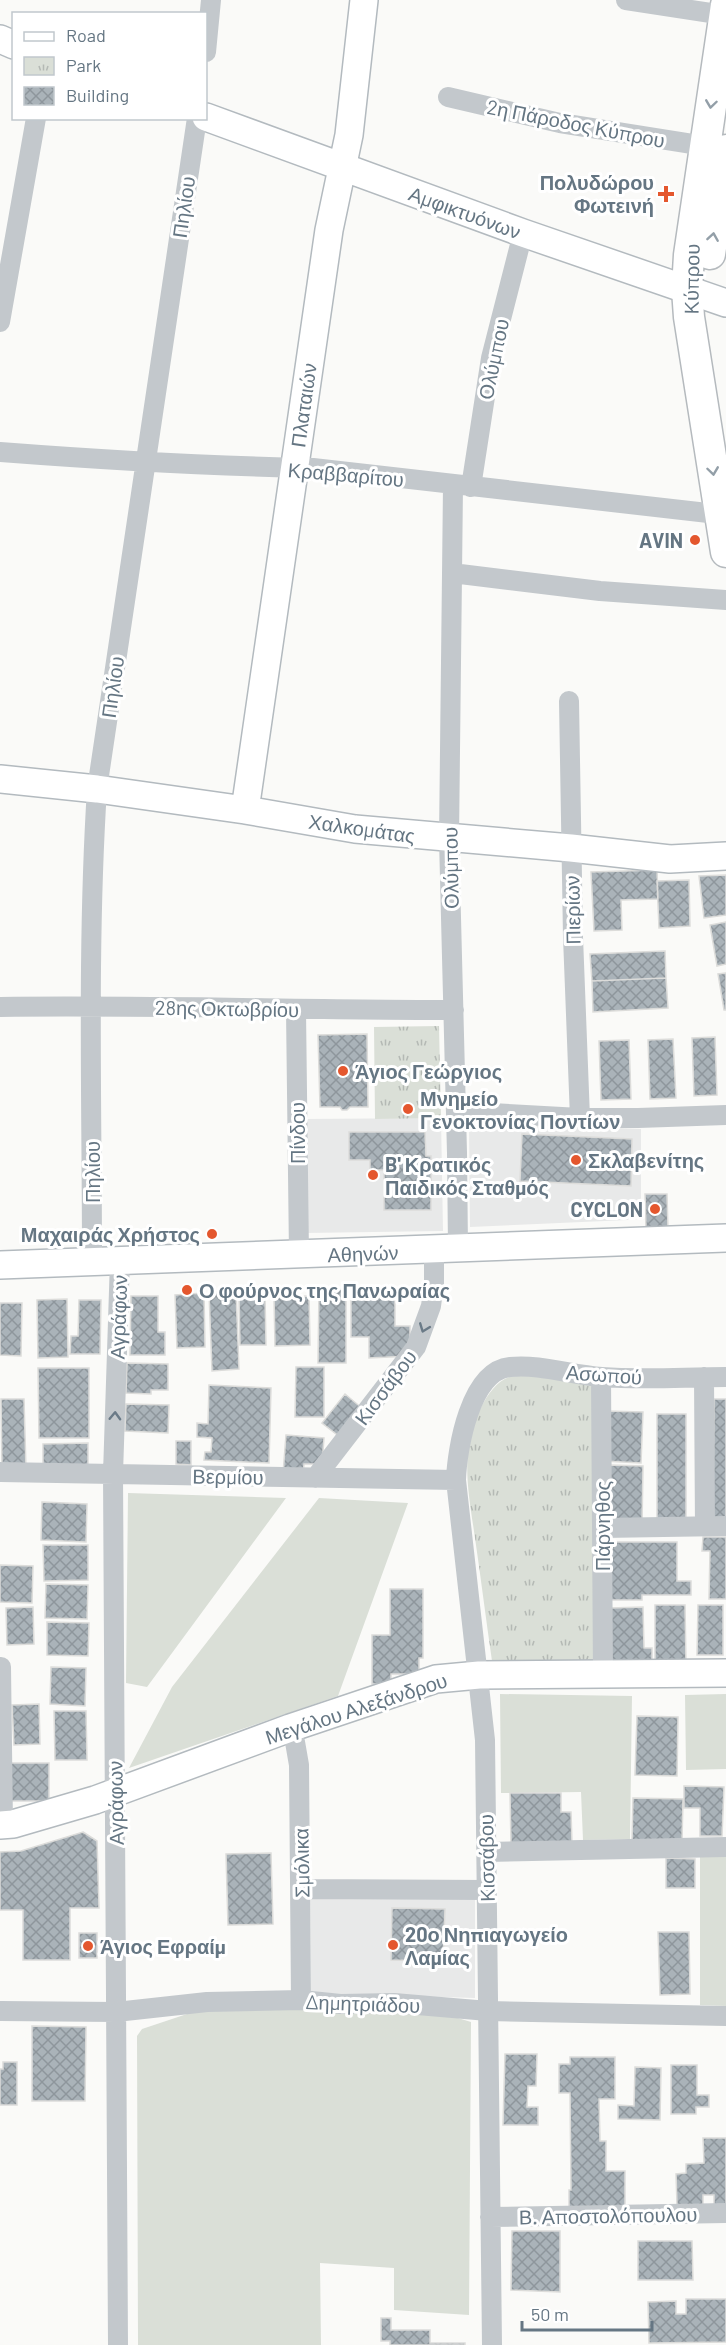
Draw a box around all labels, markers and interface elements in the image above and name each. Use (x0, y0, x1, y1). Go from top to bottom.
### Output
legend (12, 12, 207, 120)
text: Road (66, 24, 106, 46)
text: Park (66, 54, 101, 76)
text: Building (66, 84, 129, 106)
street label: 2η Πάροδος Κύπρου (485, 94, 667, 152)
one-way arrow (706, 100, 718, 109)
place label: Πολυδώρου Φωτεινή (540, 170, 654, 217)
street label: Πηλίου (167, 175, 199, 239)
street label: Αμφικτυόνων (406, 181, 524, 243)
marker: Πολυδώρου Φωτεινή (659, 187, 673, 201)
one-way arrow (706, 233, 718, 242)
street label: Κύπρου (678, 243, 704, 315)
street label: Ολύμπου (473, 316, 513, 402)
street label: Πλαταιών (285, 361, 321, 449)
street label: Κραββαρίτου (287, 457, 405, 491)
one-way arrow (706, 467, 718, 476)
place label: AVIN (639, 528, 683, 552)
marker: AVIN (688, 533, 702, 547)
street label: Πηλίου (96, 655, 128, 719)
street label: Χαλκομάτας (307, 809, 417, 847)
street label: Ολύμπου (437, 827, 463, 909)
street label: Πιερίων (559, 875, 585, 945)
street label: 28ης Οκτωβρίου (155, 995, 299, 1021)
place label: Άγιος Γεώργιος (355, 1059, 502, 1083)
marker: Άγιος Γεώργιος (336, 1064, 350, 1078)
place label: Μνημείο Γενοκτονίας Ποντίων (420, 1086, 620, 1133)
street label: Πίνδου (285, 1102, 309, 1164)
marker: Μνημείο Γενοκτονίας Ποντίων (401, 1102, 415, 1116)
street label: Πηλίου (80, 1141, 104, 1203)
place label: Σκλαβενίτης (588, 1148, 704, 1172)
place label: B' Κρατικός Παιδικός Σταθμός (385, 1152, 549, 1199)
marker: Σκλαβενίτης (569, 1153, 583, 1167)
marker: B' Κρατικός Παιδικός Σταθμός (366, 1168, 380, 1182)
place label: CYCLON (571, 1197, 643, 1221)
marker: CYCLON (648, 1202, 662, 1216)
place label: Μαχαιράς Χρήστος (21, 1222, 200, 1246)
marker: Μαχαιράς Χρήστος (205, 1227, 219, 1241)
street label: Αθηνών (327, 1240, 399, 1266)
street label: Αγράφων (105, 1274, 131, 1360)
place label: Ο φούρνος της Πανωραίας (199, 1278, 450, 1302)
marker: Ο φούρνος της Πανωραίας (180, 1283, 194, 1297)
one-way arrow (418, 1322, 431, 1333)
street label: Κισσάβου (349, 1345, 421, 1429)
street label: Ασωπού (565, 1359, 643, 1389)
one-way arrow (109, 1411, 121, 1420)
street label: Βερμίου (192, 1463, 264, 1489)
street label: Πάρνηθος (590, 1480, 614, 1571)
street label: Μεγάλου Αλεξάνδρου (262, 1667, 450, 1749)
street label: Αγράφων (102, 1761, 128, 1845)
street label: Κισσάβου (473, 1814, 499, 1902)
street label: Σμόλικα (288, 1828, 314, 1898)
place label: 20ο Νηπιαγωγείο Λαμίας (405, 1922, 568, 1969)
place label: Άγιος Εφραίμ (100, 1934, 226, 1958)
marker: 20ο Νηπιαγωγείο Λαμίας (386, 1938, 400, 1952)
marker: Άγιος Εφραίμ (81, 1939, 95, 1953)
street label: Δημητριάδου (305, 1989, 421, 2017)
street label: Β. Αποστολόπουλου (519, 2201, 697, 2229)
scale bar (522, 2294, 652, 2332)
text: 50 m (531, 2303, 569, 2325)

